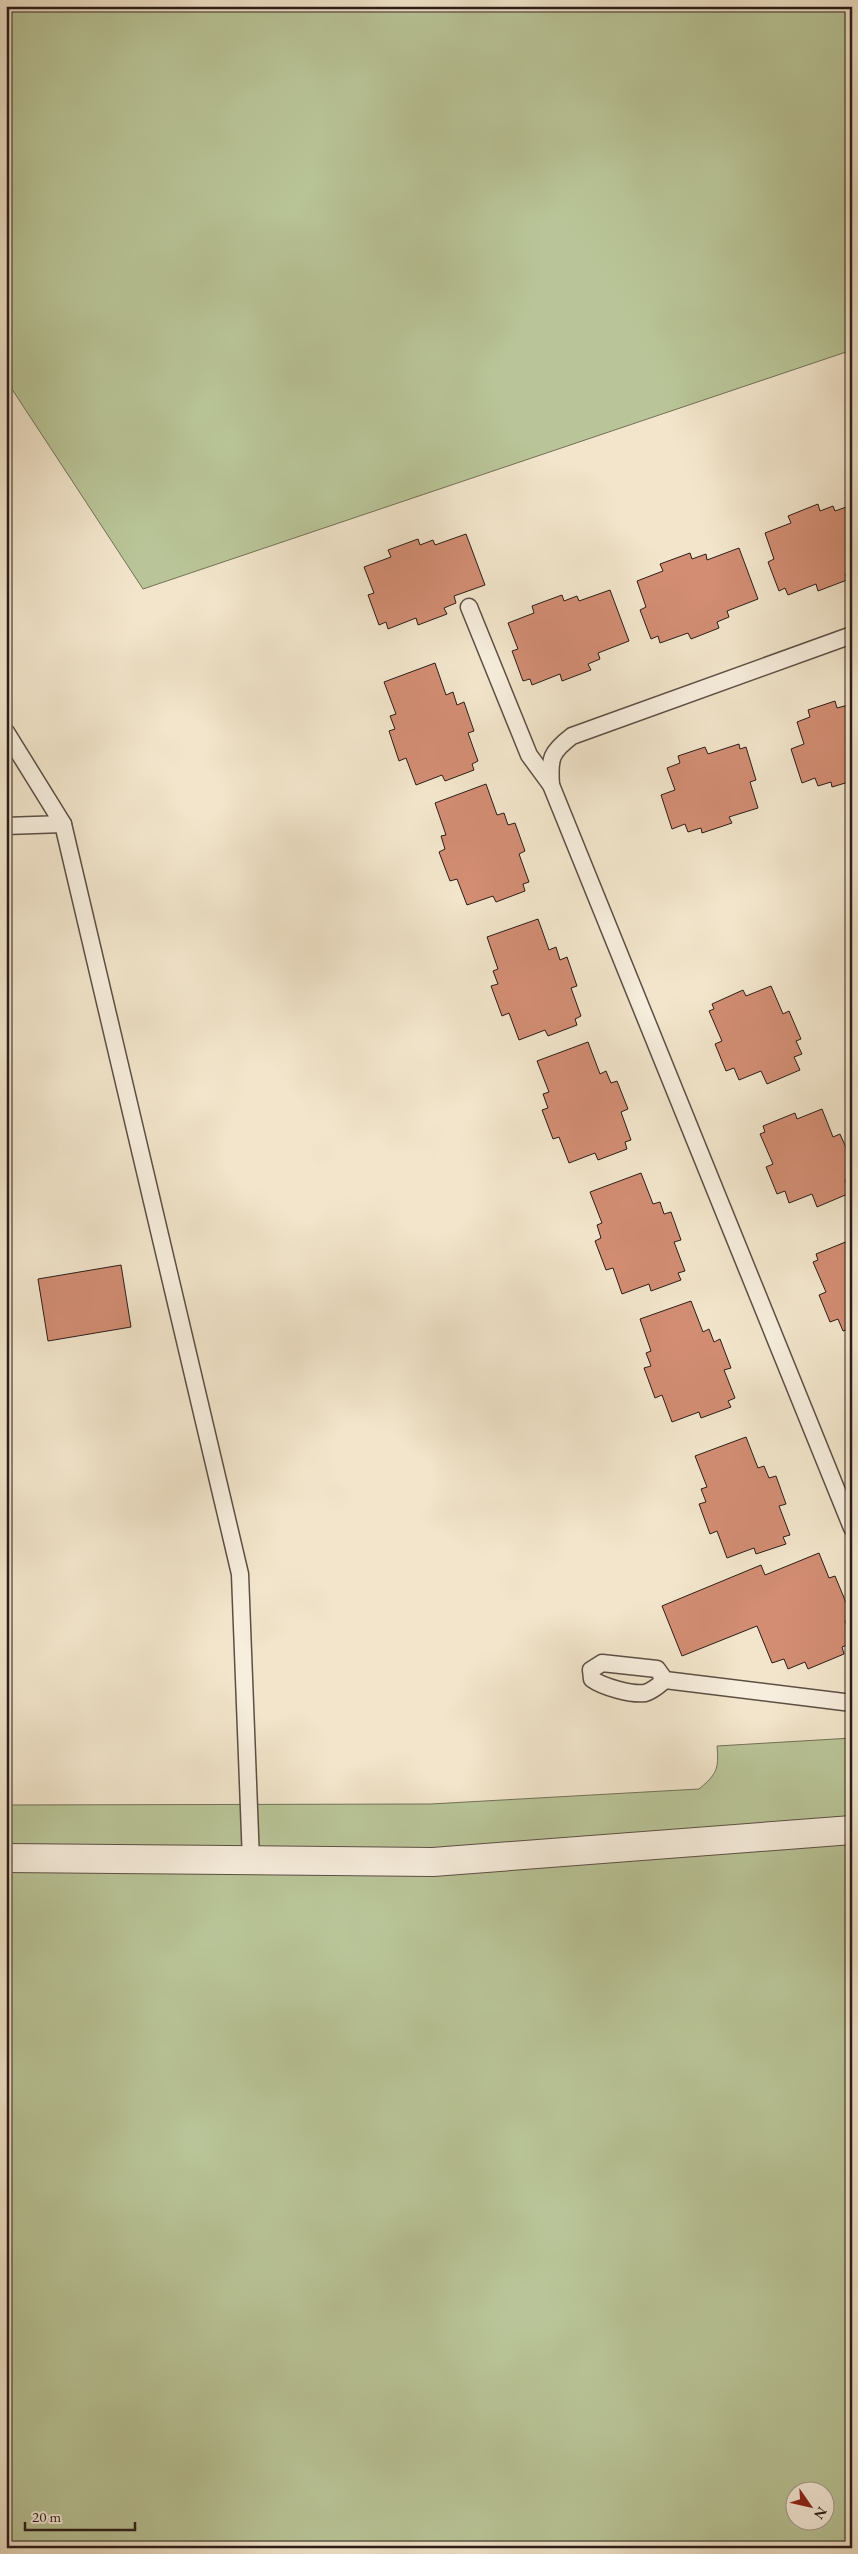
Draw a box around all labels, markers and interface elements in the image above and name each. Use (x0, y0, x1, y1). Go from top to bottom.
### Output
north arrow (786, 2482, 836, 2532)
scale bar (25, 2499, 135, 2531)
text: N (810, 2504, 831, 2524)
text: 20 m (32, 2507, 61, 2526)

